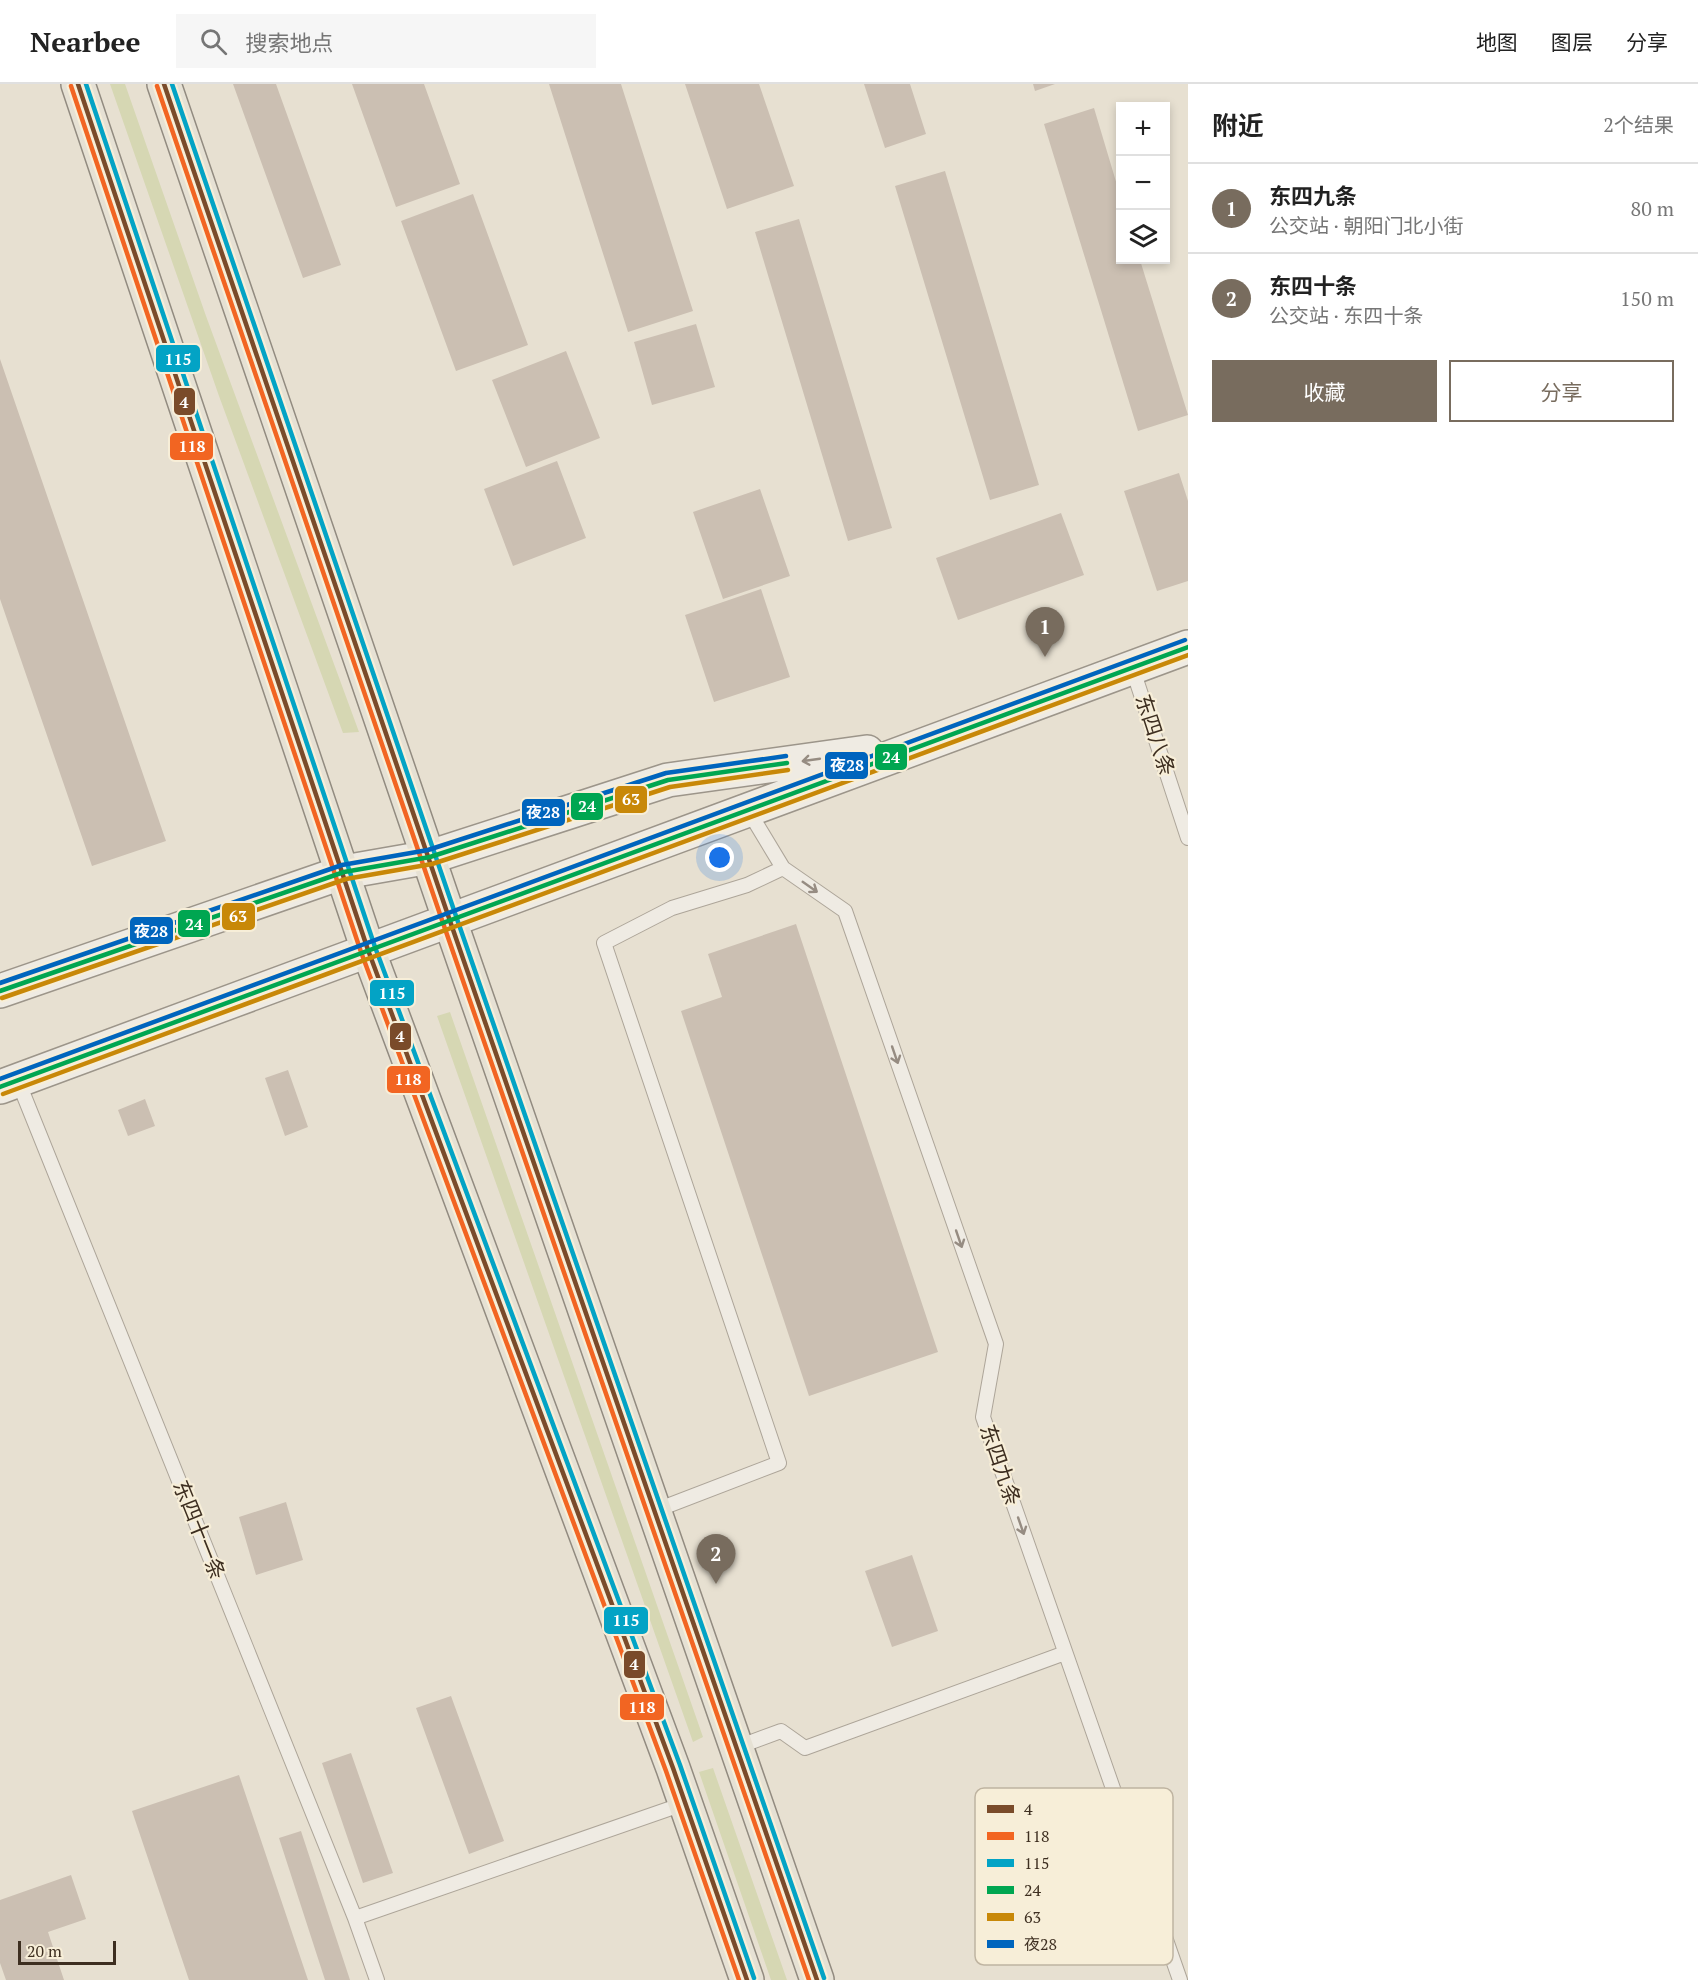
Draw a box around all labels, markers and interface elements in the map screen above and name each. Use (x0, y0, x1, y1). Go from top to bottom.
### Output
search box (176, 14, 596, 68)
text: Nearbee (30, 23, 140, 60)
icon: search (197, 25, 230, 58)
text: 搜索地点 (245, 28, 333, 57)
text: 地图 (1476, 28, 1518, 56)
text: 图层 (1551, 28, 1593, 56)
text: 分享 (1626, 28, 1668, 56)
map controls (1116, 102, 1170, 264)
button: + (1116, 102, 1170, 156)
text: 附近 (1212, 108, 1264, 142)
text: 2个结果 (1603, 111, 1674, 138)
button: − (1116, 156, 1170, 210)
text: 东四九条 (1269, 181, 1357, 210)
text: 1 (1226, 195, 1237, 222)
text: 80 m (1631, 195, 1674, 222)
button: layers (1116, 210, 1170, 264)
text: 公交站 · 朝阳门北小街 (1269, 212, 1464, 239)
text: 东四十条 (1269, 271, 1357, 300)
text: 2 (1226, 285, 1237, 312)
text: 150 m (1620, 285, 1674, 312)
text: 公交站 · 东四十条 (1269, 302, 1424, 329)
line badge: 115 (155, 344, 201, 373)
text: 115 (164, 348, 192, 370)
button: 收藏 (1212, 360, 1437, 422)
button: 分享 (1449, 360, 1674, 422)
line badge: 4 (173, 387, 196, 416)
text: 4 (179, 391, 189, 413)
line badge: 118 (169, 432, 214, 461)
text: 118 (178, 435, 206, 457)
pin: 1 (1026, 608, 1064, 657)
street label: 东四八条 (1130, 690, 1182, 779)
line badge: 24 (874, 743, 908, 771)
text: 24 (882, 746, 900, 768)
line badge: 夜28 (824, 751, 869, 780)
one-way arrow (801, 754, 821, 765)
text: 夜28 (830, 754, 864, 776)
line badge: 63 (614, 785, 648, 814)
text: 63 (622, 788, 640, 810)
line badge: 24 (570, 792, 604, 821)
text: 24 (578, 795, 596, 817)
line badge: 夜28 (521, 798, 566, 827)
text: 夜28 (526, 801, 560, 823)
your location (705, 843, 734, 872)
one-way arrow (801, 881, 818, 893)
line badge: 63 (221, 902, 256, 931)
text: 63 (229, 905, 247, 927)
line badge: 24 (177, 909, 211, 938)
text: 24 (185, 913, 203, 935)
line badge: 夜28 (129, 916, 174, 945)
text: 夜28 (134, 920, 168, 942)
line badge: 115 (369, 979, 415, 1007)
text: 115 (378, 982, 406, 1004)
line badge: 4 (389, 1022, 412, 1051)
text: 4 (395, 1025, 405, 1047)
one-way arrow (891, 1045, 902, 1064)
line badge: 118 (386, 1065, 431, 1094)
text: 118 (394, 1068, 422, 1090)
one-way arrow (955, 1229, 966, 1248)
street label: 东四九条 (974, 1420, 1028, 1509)
street label: 东四十一条 (167, 1476, 233, 1584)
one-way arrow (1016, 1516, 1027, 1535)
pin: 2 (696, 1534, 736, 1584)
line badge: 115 (603, 1606, 649, 1635)
text: 115 (612, 1609, 640, 1631)
line badge: 4 (623, 1650, 646, 1679)
text: 4 (629, 1653, 639, 1675)
line badge: 118 (619, 1693, 665, 1721)
text: 118 (628, 1696, 656, 1718)
legend (975, 1788, 1173, 1965)
text: 4 (1024, 1798, 1033, 1820)
text: 118 (1024, 1825, 1050, 1847)
text: 115 (1024, 1852, 1050, 1874)
text: 24 (1024, 1879, 1042, 1901)
text: 63 (1024, 1906, 1041, 1928)
text: 夜28 (1024, 1933, 1057, 1955)
scale bar (18, 1938, 116, 1966)
text: 20 m (27, 1940, 62, 1962)

